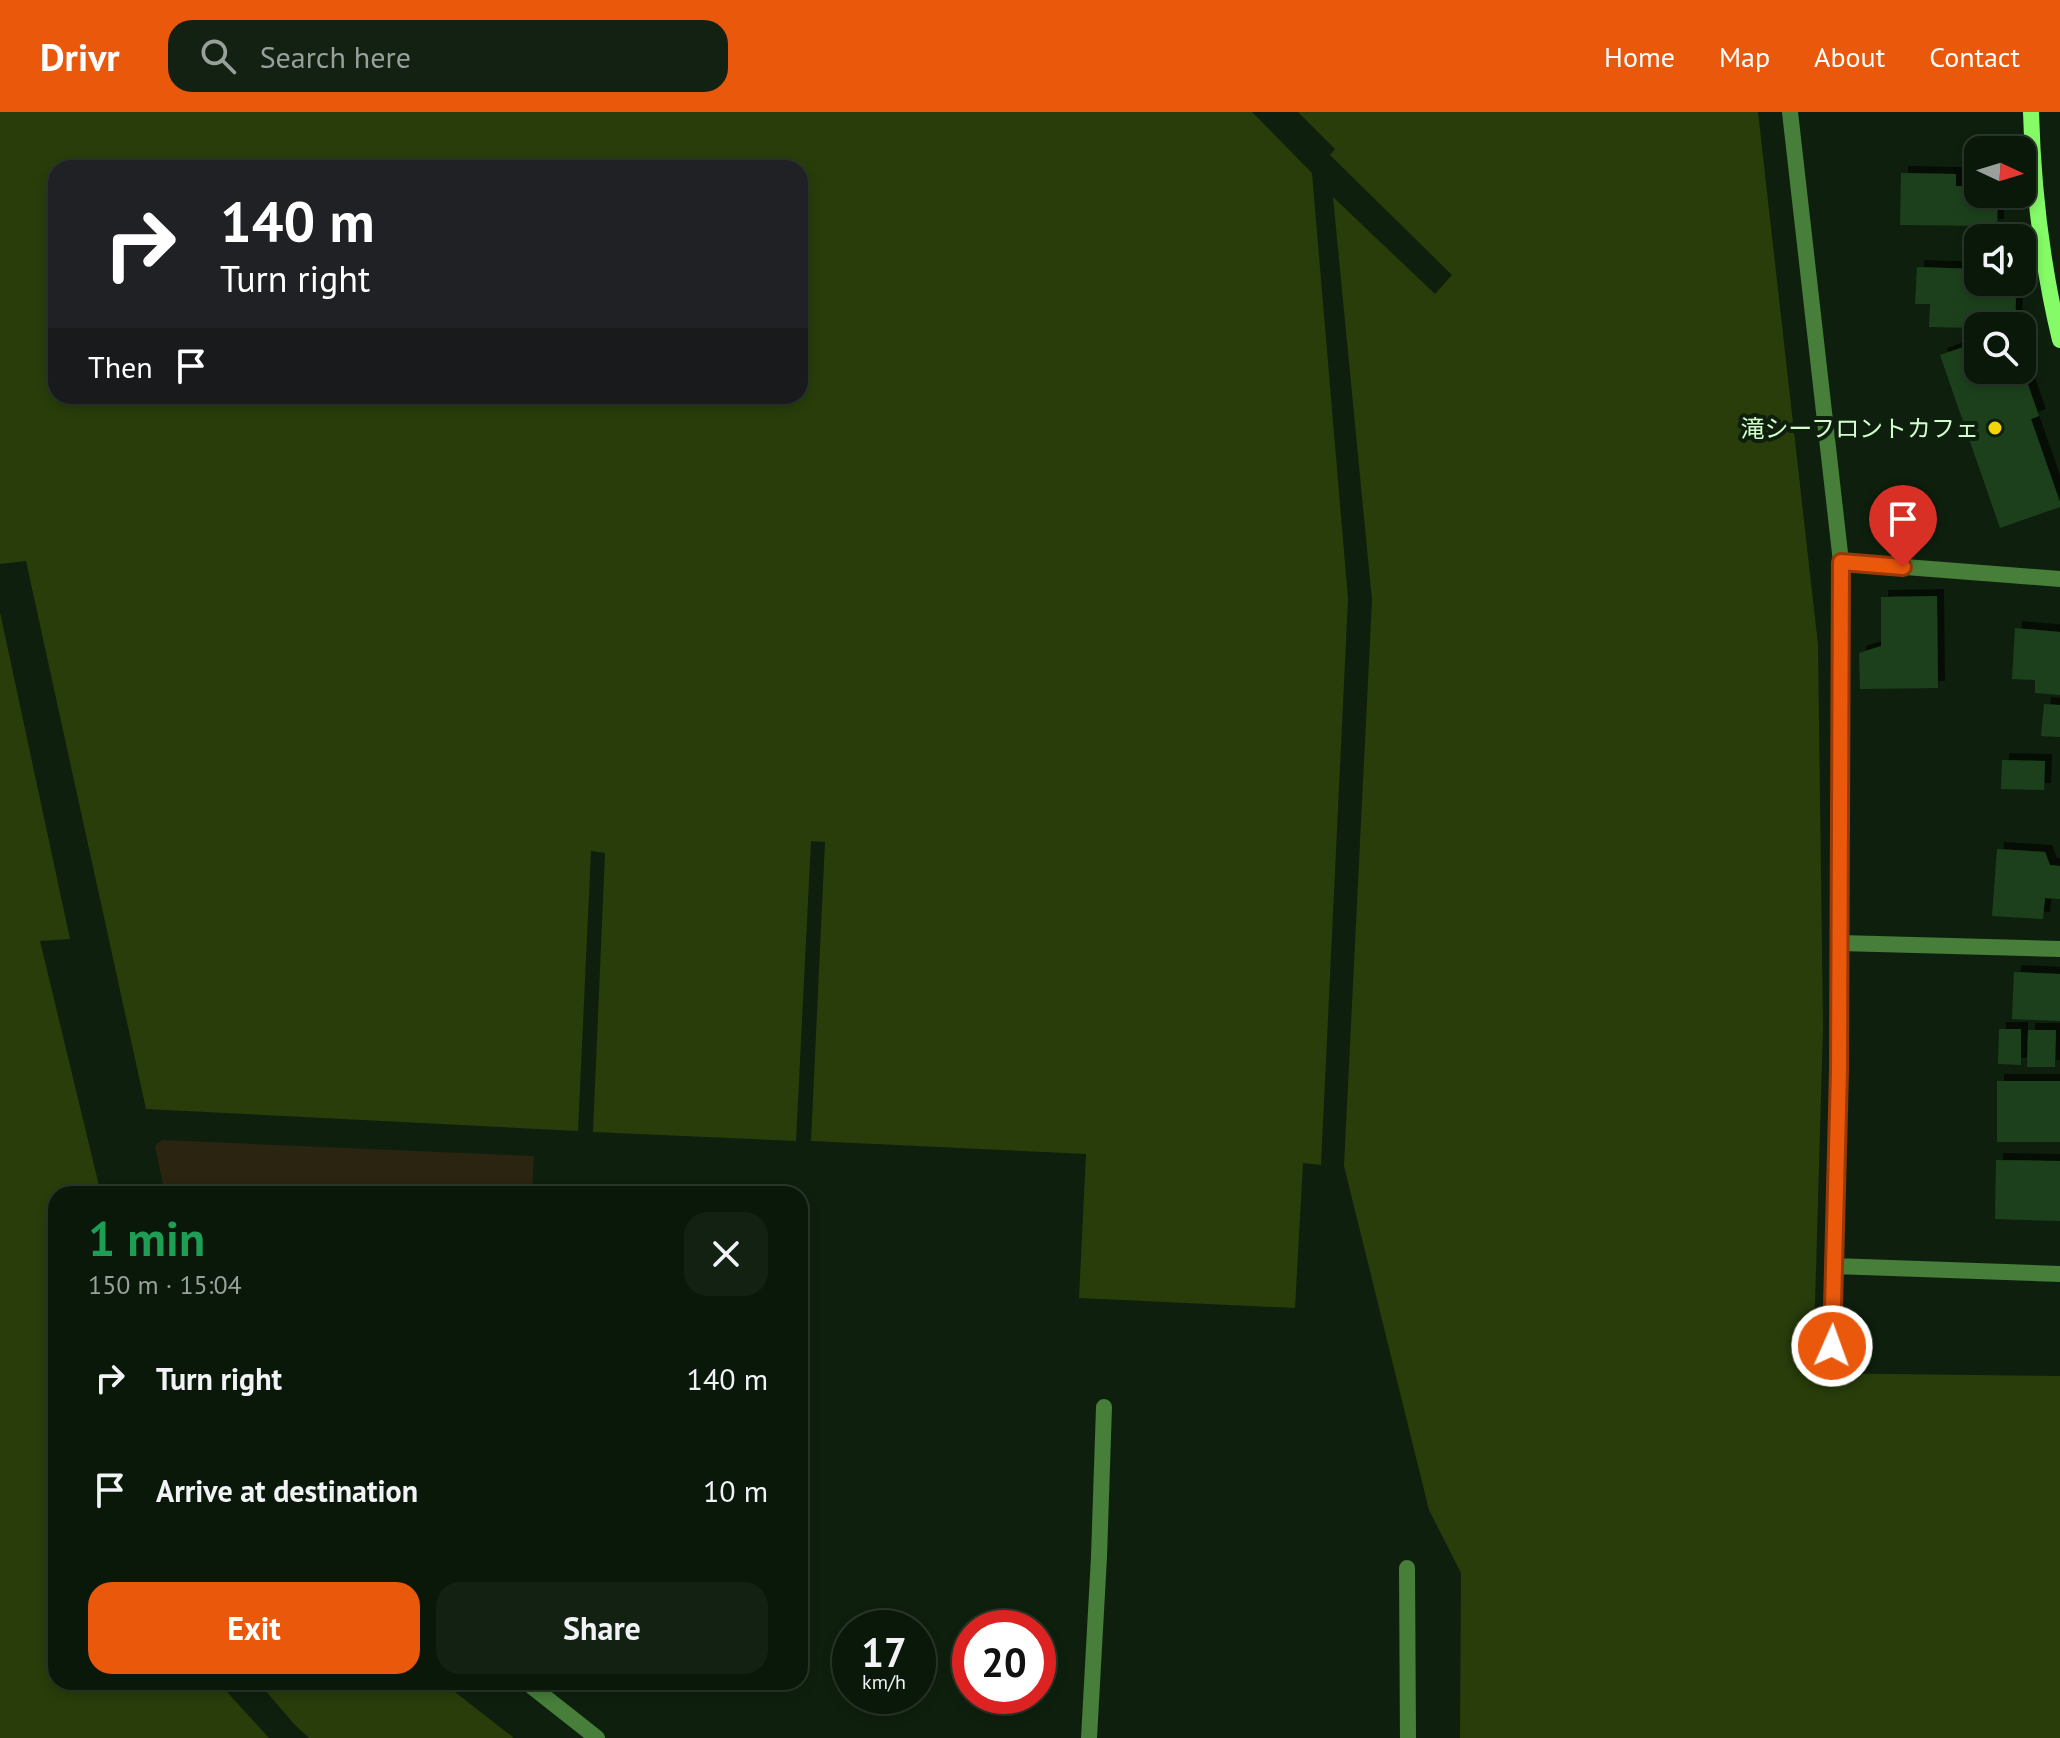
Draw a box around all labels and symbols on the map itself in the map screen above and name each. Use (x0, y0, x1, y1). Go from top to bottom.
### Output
north arrow (1964, 136, 2036, 208)
place label: 滝シーフロントカフェ (1740, 413, 1979, 444)
marker: 滝シーフロントカフェ (1986, 419, 2004, 437)
pin (1869, 485, 1937, 567)
position arrow (1790, 1304, 1874, 1388)
speed limit sign: 20 (952, 1610, 1056, 1714)

